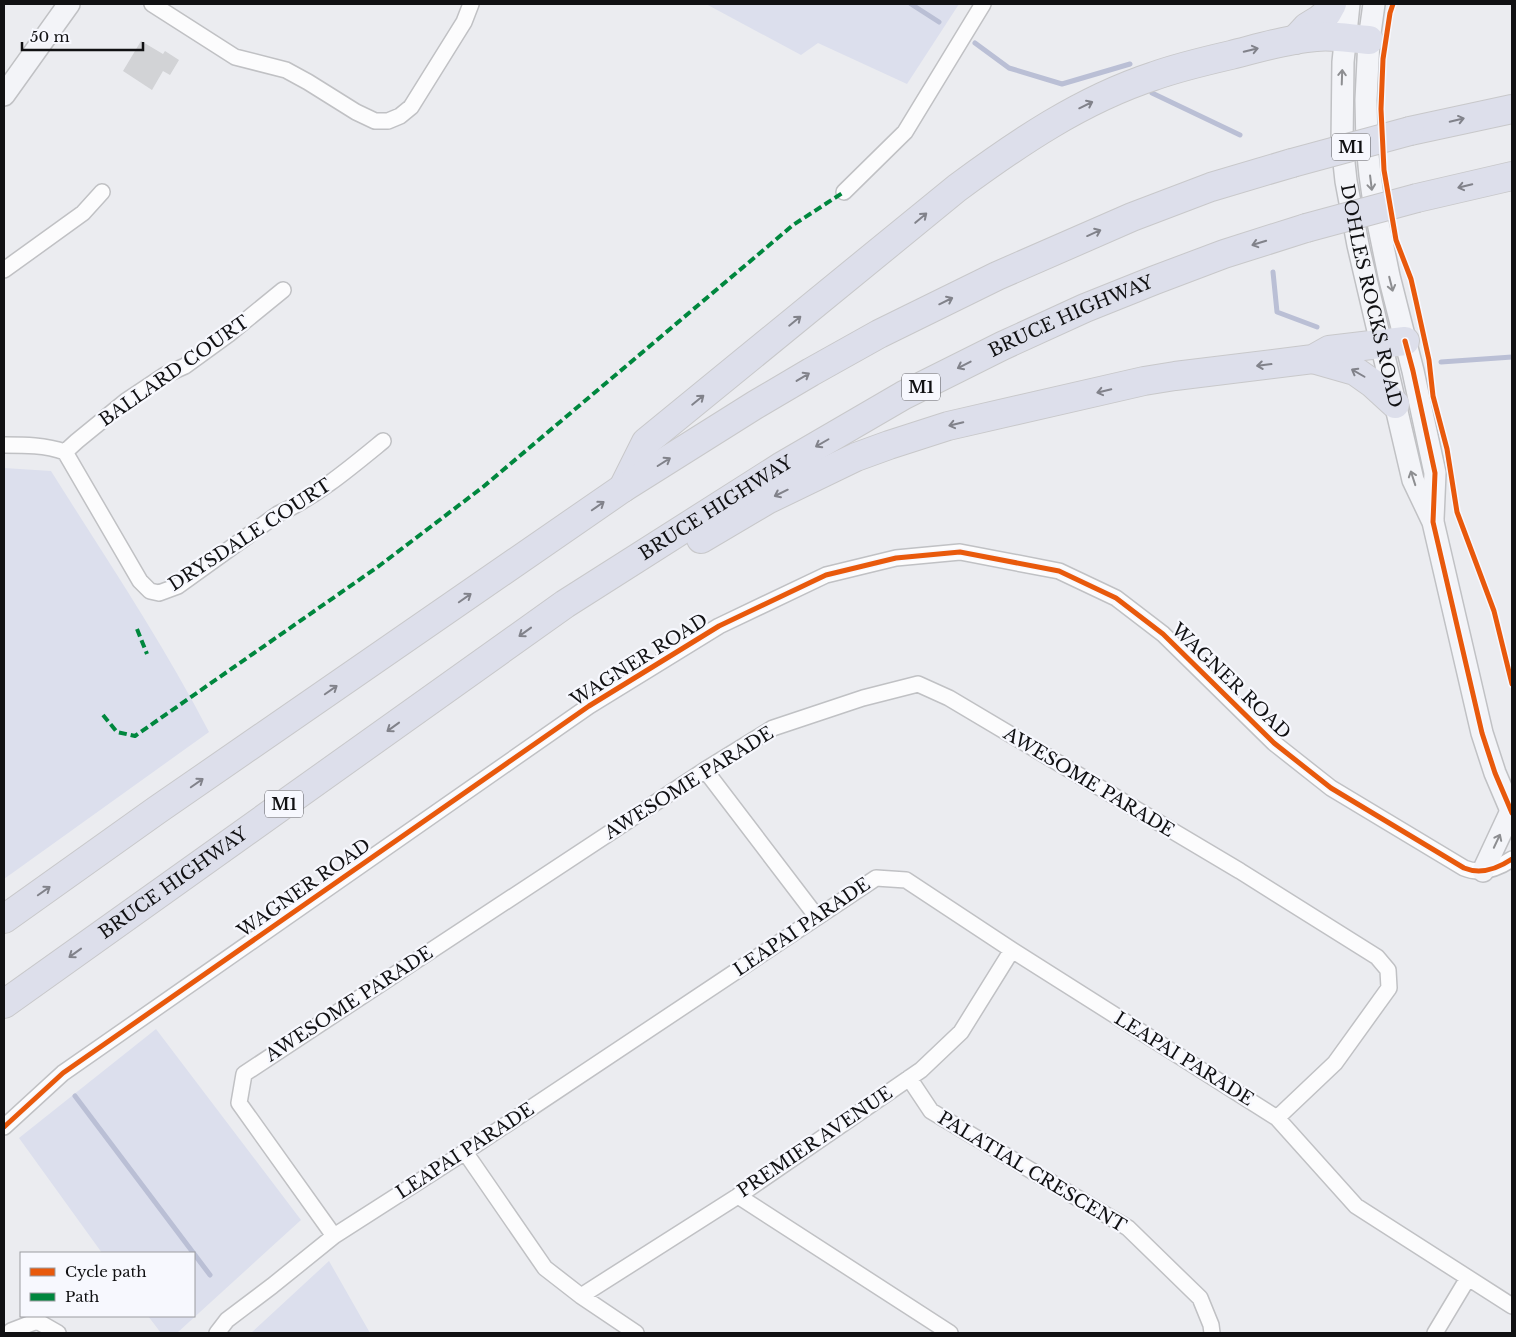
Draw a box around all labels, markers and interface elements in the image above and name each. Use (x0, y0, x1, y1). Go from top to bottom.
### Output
scale bar (22, 20, 144, 52)
text: 50 m (30, 27, 70, 46)
one-way arrow (1243, 45, 1259, 54)
one-way arrow (1337, 69, 1347, 86)
one-way arrow (1078, 100, 1093, 109)
one-way arrow (1449, 115, 1465, 124)
road number: M1 (1332, 134, 1370, 160)
one-way arrow (1366, 175, 1376, 191)
street label: DOHLES ROCKS ROAD (1336, 182, 1407, 410)
one-way arrow (1457, 182, 1473, 191)
one-way arrow (914, 213, 927, 224)
one-way arrow (1086, 228, 1101, 238)
one-way arrow (1252, 239, 1268, 248)
street label: BRUCE HIGHWAY (985, 271, 1157, 362)
one-way arrow (1387, 275, 1396, 291)
one-way arrow (938, 296, 953, 305)
street label: BALLARD COURT (95, 311, 254, 431)
one-way arrow (788, 315, 801, 326)
one-way arrow (1257, 360, 1273, 370)
one-way arrow (957, 361, 972, 370)
one-way arrow (1351, 368, 1366, 378)
one-way arrow (795, 371, 809, 381)
road number: M1 (902, 374, 940, 401)
one-way arrow (1097, 387, 1113, 396)
one-way arrow (692, 394, 705, 405)
one-way arrow (949, 420, 965, 429)
one-way arrow (815, 438, 829, 448)
street label: BRUCE HIGHWAY (635, 451, 797, 565)
one-way arrow (657, 457, 671, 467)
one-way arrow (1408, 471, 1417, 486)
street label: DRYSDALE COURT (165, 474, 336, 596)
one-way arrow (774, 489, 789, 498)
one-way arrow (591, 501, 605, 511)
one-way arrow (457, 593, 471, 603)
street label: WAGNER ROAD (566, 609, 712, 712)
street label: WAGNER ROAD (1166, 618, 1295, 744)
one-way arrow (518, 627, 532, 637)
one-way arrow (324, 685, 338, 695)
one-way arrow (386, 722, 400, 732)
street label: AWESOME PARADE (600, 722, 778, 845)
street label: AWESOME PARADE (999, 722, 1178, 842)
one-way arrow (190, 778, 204, 788)
road number: M1 (265, 791, 303, 818)
street label: BRUCE HIGHWAY (95, 822, 253, 944)
street label: WAGNER ROAD (232, 834, 375, 943)
one-way arrow (1493, 834, 1502, 849)
street label: LEAPAI PARADE (730, 873, 874, 981)
one-way arrow (36, 886, 50, 896)
street label: AWESOME PARADE (260, 942, 437, 1067)
one-way arrow (69, 948, 83, 958)
street label: LEAPAI PARADE (1110, 1007, 1258, 1111)
street label: PREMIER AVENUE (733, 1082, 897, 1202)
street label: LEAPAI PARADE (392, 1098, 538, 1204)
street label: PALATIAL CRESCENT (934, 1107, 1131, 1237)
legend (20, 1252, 195, 1317)
text: Cycle path (65, 1262, 147, 1281)
text: Path (65, 1287, 99, 1306)

